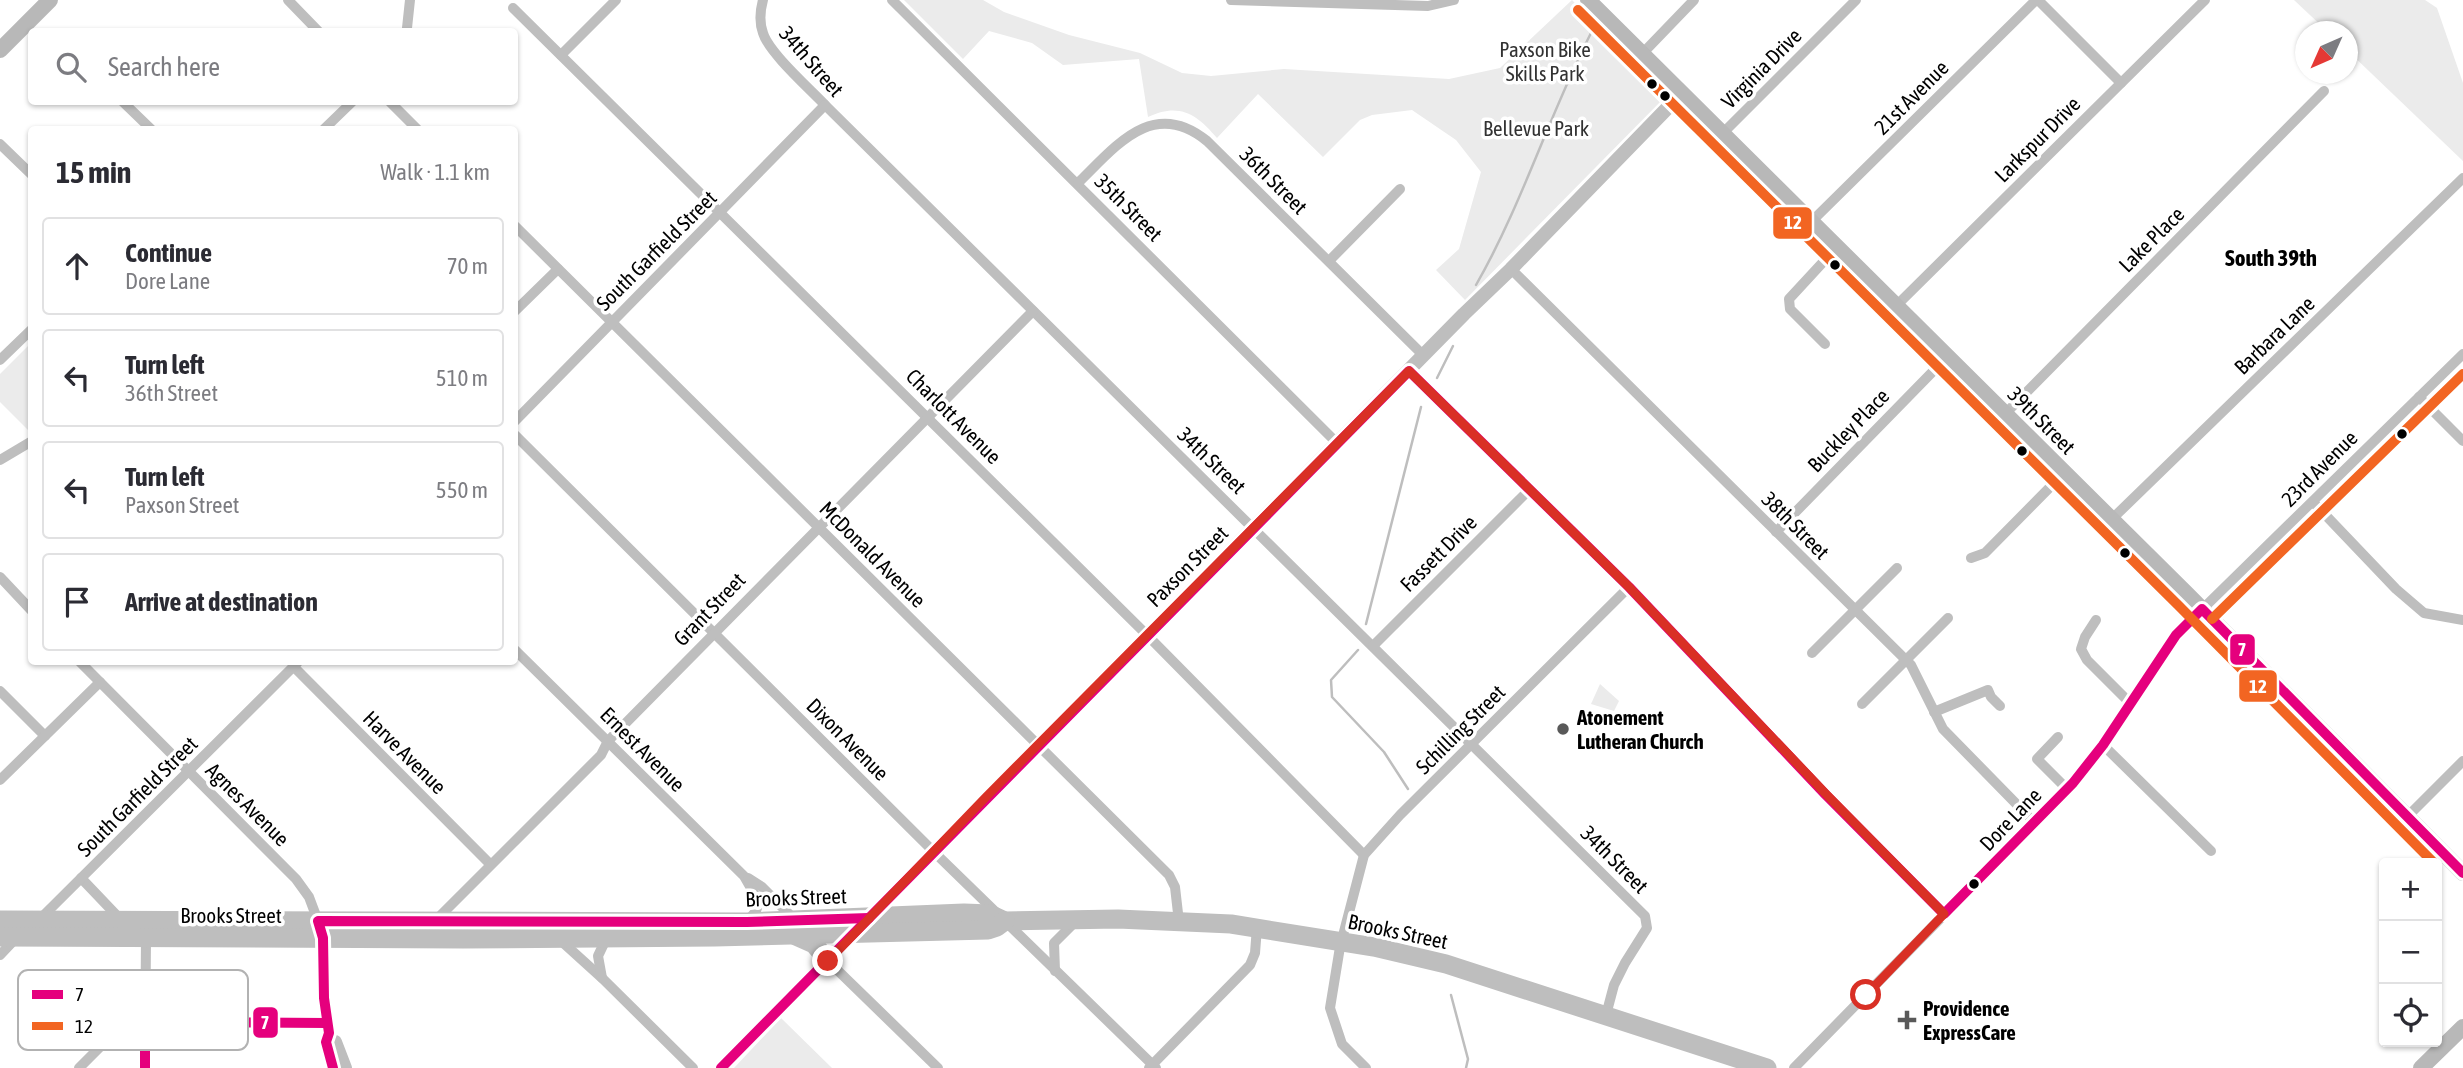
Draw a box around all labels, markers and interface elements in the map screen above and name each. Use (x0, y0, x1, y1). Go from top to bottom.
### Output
street label: 34th Street (775, 21, 849, 101)
north arrow (2295, 21, 2358, 84)
street label: Virginia Drive (1716, 23, 1806, 113)
search box (28, 28, 518, 105)
park label: Paxson Bike Skills Park (1499, 37, 1591, 85)
icon: search (52, 48, 90, 86)
text: Search here (108, 52, 220, 82)
street label: 21st Avenue (1869, 55, 1953, 139)
unlabelled marker (1645, 77, 1659, 91)
unlabelled marker (1658, 89, 1672, 103)
street label: Larkspur Drive (1989, 91, 2085, 187)
park label: Bellevue Park (1483, 116, 1589, 140)
street label: 36th Street (1235, 141, 1313, 219)
text: 15 min (56, 155, 131, 189)
text: Walk · 1.1 km (380, 159, 490, 185)
street label: 35th Street (1090, 168, 1168, 246)
street label: South Garfield Street (591, 185, 721, 315)
street label: Lake Place (2114, 202, 2188, 276)
line badge: 12 (1772, 206, 1813, 240)
text: 12 (1784, 211, 1802, 233)
text: Continue (125, 238, 212, 268)
district label: South 39th (2225, 245, 2317, 271)
icon: ahead (58, 247, 96, 285)
text: 70 m (447, 253, 488, 279)
unlabelled marker (1828, 258, 1842, 272)
text: Dore Lane (125, 268, 210, 294)
street label: Barbara Lane (2229, 291, 2319, 379)
text: Turn left (125, 350, 205, 380)
icon: left (58, 359, 96, 397)
street label: Charlott Avenue (902, 364, 1006, 468)
text: 510 m (436, 365, 488, 391)
text: 36th Street (125, 380, 218, 406)
street label: 39th Street (2003, 381, 2081, 459)
street label: Buckley Place (1802, 383, 1894, 477)
street label: 34th Street (1173, 422, 1251, 498)
street label: 23rd Avenue (2276, 425, 2362, 511)
unlabelled marker (2395, 427, 2409, 441)
unlabelled marker (2015, 444, 2029, 458)
text: Turn left (125, 462, 205, 492)
icon: left (58, 471, 96, 509)
text: 550 m (436, 477, 488, 503)
street label: 38th Street (1757, 486, 1835, 564)
text: Paxson Street (125, 492, 240, 518)
street label: McDonald Avenue (815, 496, 931, 612)
street label: Fassett Drive (1395, 510, 1481, 596)
street label: Paxson Street (1142, 521, 1232, 611)
unlabelled marker (2118, 546, 2132, 560)
street label: Grant Street (668, 568, 750, 650)
icon: arrive (58, 583, 96, 621)
text: Arrive at destination (125, 587, 318, 617)
line badge: 7 (2229, 633, 2256, 666)
text: 7 (2238, 638, 2247, 660)
line badge: 12 (2238, 669, 2278, 703)
text: 12 (2249, 675, 2267, 697)
street label: Schilling Street (1411, 680, 1509, 778)
street label: Dixon Avenue (802, 693, 894, 785)
street label: Ernest Avenue (596, 702, 690, 796)
place label: Atonement Lutheran Church (1576, 705, 1704, 753)
street label: Harve Avenue (359, 706, 451, 798)
marker: Atonement Lutheran Church (1555, 721, 1571, 737)
street label: South Garfield Street (72, 731, 202, 861)
street label: Agnes Avenue (202, 758, 294, 850)
street label: Dore Lane (1974, 783, 2046, 855)
street label: 34th Street (1576, 820, 1654, 898)
map controls (2379, 858, 2442, 1047)
button: + (2379, 858, 2442, 921)
unlabelled marker (1967, 877, 1981, 891)
street label: Brooks Street (745, 883, 847, 911)
street label: Brooks Street (180, 903, 282, 927)
street label: Brooks Street (1346, 909, 1450, 953)
button: − (2379, 921, 2442, 984)
route end (812, 945, 843, 976)
legend (18, 970, 248, 1050)
route start (1850, 979, 1881, 1010)
text: 7 (75, 983, 84, 1005)
button: locate (2379, 984, 2442, 1047)
place label: Providence ExpressCare (1923, 996, 2016, 1044)
line badge: 7 (252, 1006, 279, 1039)
marker: Providence ExpressCare (1897, 1010, 1917, 1030)
text: 7 (261, 1011, 270, 1033)
text: 12 (75, 1015, 93, 1037)

